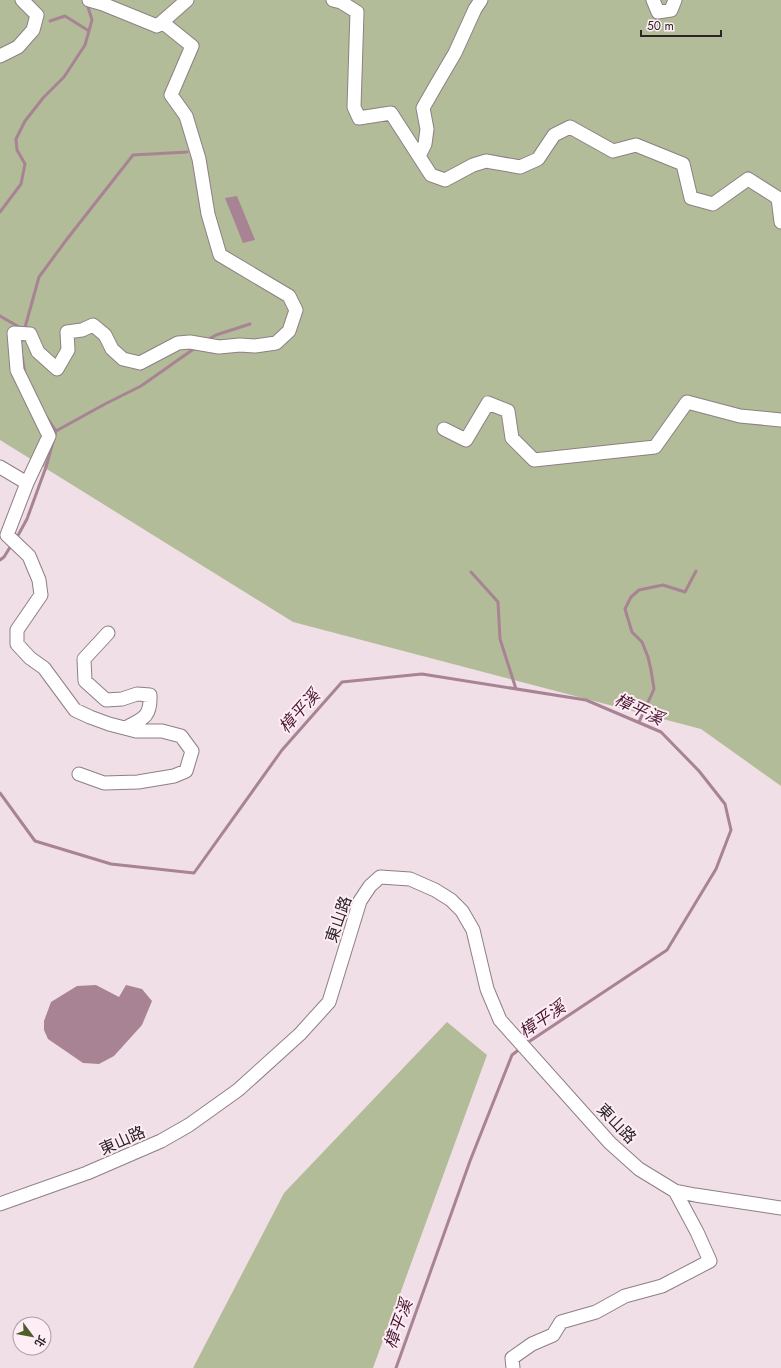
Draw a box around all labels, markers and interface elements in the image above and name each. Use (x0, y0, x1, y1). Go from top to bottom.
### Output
scale bar (641, 12, 721, 38)
text: 50 m (647, 17, 674, 35)
water label: 樟平溪 (273, 683, 326, 738)
water label: 樟平溪 (611, 687, 669, 731)
street label: 東山路 (320, 893, 357, 946)
water label: 樟平溪 (514, 994, 572, 1043)
street label: 東山路 (592, 1098, 642, 1149)
street label: 東山路 (96, 1120, 149, 1161)
water label: 樟平溪 (378, 1294, 419, 1352)
north arrow (12, 1316, 52, 1356)
text: 北 (31, 1332, 50, 1350)

